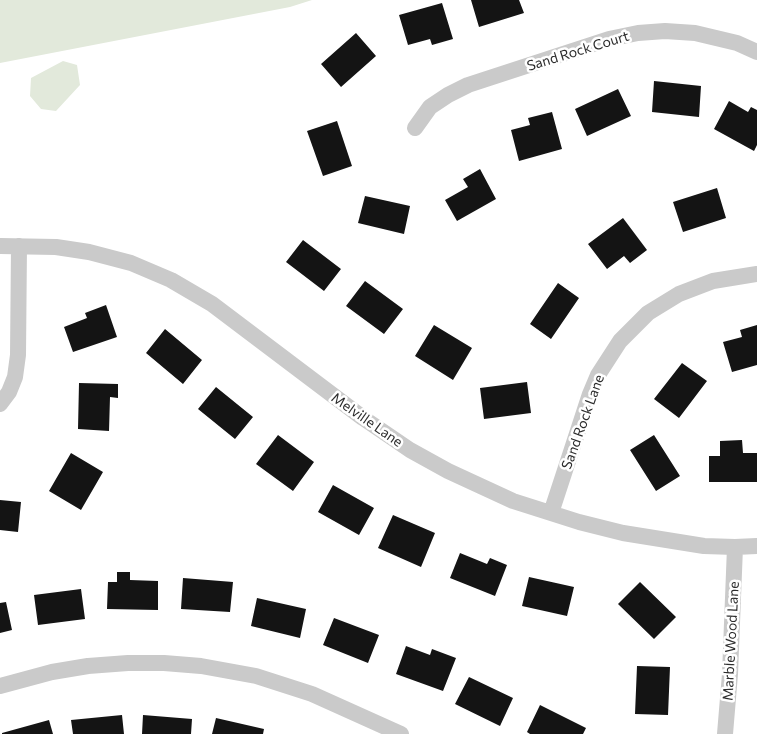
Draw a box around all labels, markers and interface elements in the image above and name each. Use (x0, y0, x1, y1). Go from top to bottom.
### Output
street label: Sand Rock Court (525, 27, 631, 75)
street label: Sand Rock Lane (558, 372, 608, 472)
street label: Melville Lane (328, 389, 406, 451)
street label: Marble Wood Lane (719, 581, 743, 701)

